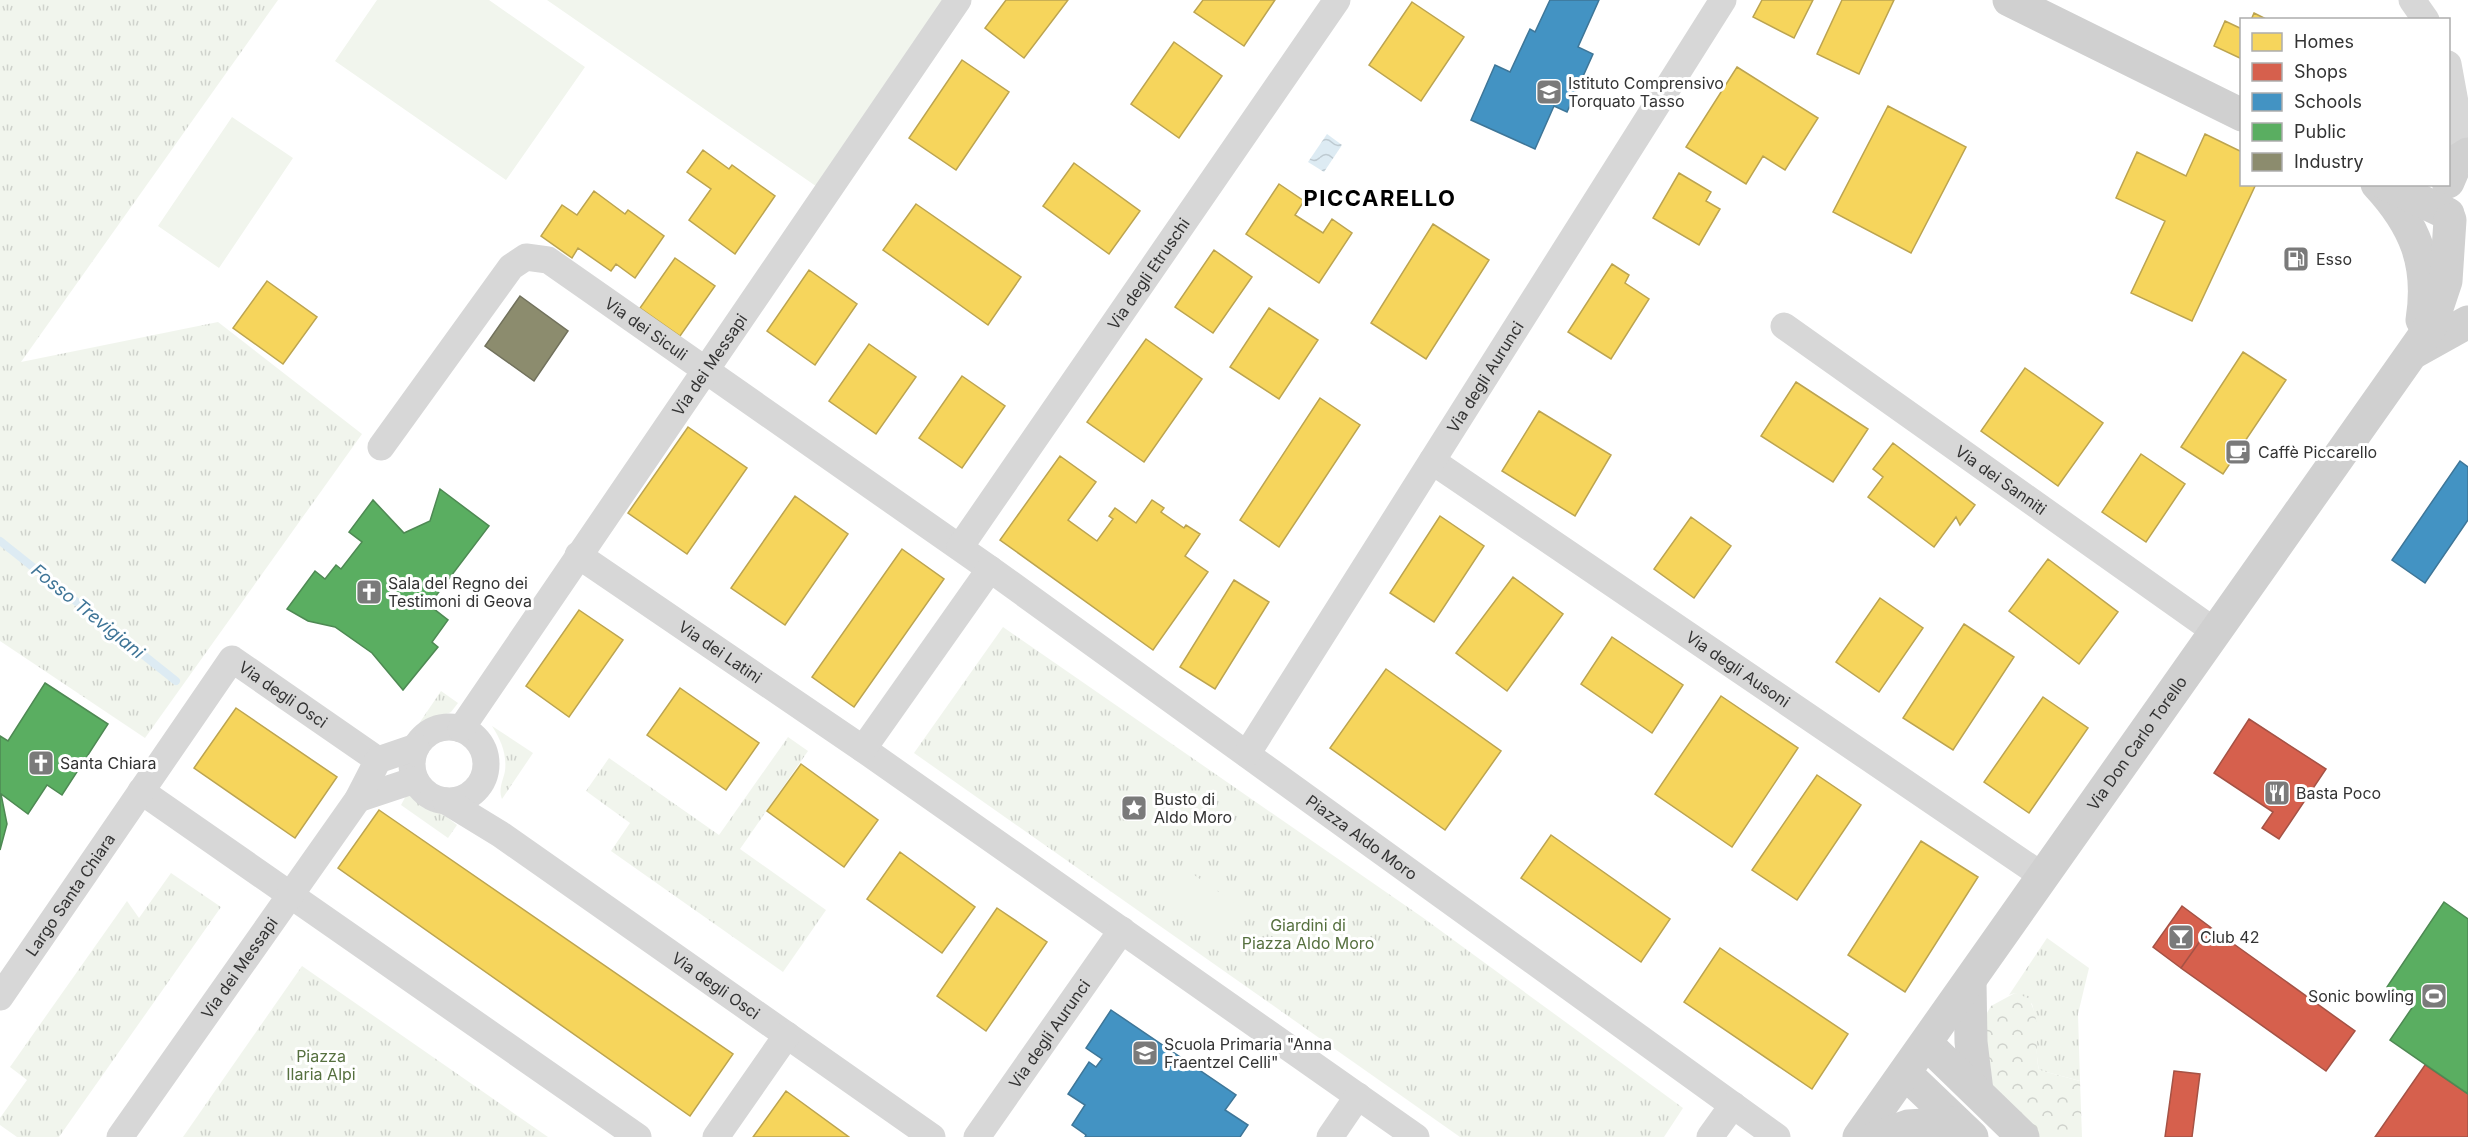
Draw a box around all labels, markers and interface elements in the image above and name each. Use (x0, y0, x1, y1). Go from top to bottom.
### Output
legend (2240, 18, 2450, 186)
text: Homes (2294, 31, 2354, 52)
text: Shops (2294, 61, 2348, 82)
place label: Istituto Comprensivo Torquato Tasso (1568, 73, 1724, 111)
school or university icon: Istituto Comprensivo Torquato Tasso (1534, 77, 1564, 107)
text: Schools (2294, 91, 2362, 112)
text: Public (2294, 121, 2346, 142)
text: Industry (2294, 151, 2364, 172)
district label: PICCARELLO (1304, 185, 1456, 211)
street label: Via degli Etruschi (1103, 214, 1194, 333)
fuel station icon: Esso (2281, 244, 2311, 274)
place label: Esso (2316, 249, 2352, 269)
street label: Via dei Siculi (601, 293, 691, 364)
street label: Via dei Messapi (668, 310, 751, 420)
street label: Via degli Aurunci (1442, 317, 1528, 436)
cafe icon: Caffè Piccarello (2223, 437, 2253, 467)
street label: Via dei Sanniti (1952, 441, 2050, 519)
place label: Caffè Piccarello (2258, 442, 2377, 462)
water label: Fosso Trevigiani (28, 559, 149, 663)
place label: Sala del Regno dei Testimoni di Geova (388, 573, 532, 611)
church icon: Sala del Regno dei Testimoni di Geova (354, 577, 384, 607)
street label: Via dei Latini (675, 616, 766, 687)
street label: Via degli Ausoni (1682, 627, 1794, 711)
street label: Via degli Osci (235, 657, 331, 732)
street label: Via Don Carlo Torello (2083, 672, 2191, 814)
church icon: Santa Chiara (26, 748, 56, 778)
place label: Santa Chiara (60, 753, 157, 773)
restaurant icon: Basta Poco (2262, 778, 2292, 808)
place label: Basta Poco (2296, 783, 2381, 803)
place label: Busto di Aldo Moro (1154, 789, 1232, 827)
street label: Piazza Aldo Moro (1302, 790, 1421, 884)
place icon: Busto di Aldo Moro (1119, 793, 1149, 823)
street label: Largo Santa Chiara (21, 830, 119, 960)
street label: Via dei Messapi (197, 913, 282, 1022)
park label: Giardini di Piazza Aldo Moro (1242, 915, 1374, 953)
bar icon: Club 42 (2166, 922, 2196, 952)
place label: Club 42 (2200, 927, 2259, 947)
street label: Via degli Osci (668, 948, 764, 1023)
street label: Via degli Aurunci (1004, 976, 1094, 1092)
sports icon: Sonic bowling (2419, 981, 2449, 1011)
place label: Sonic bowling (2308, 986, 2414, 1006)
place label: Scuola Primaria "Anna Fraentzel Celli" (1164, 1034, 1332, 1072)
school or university icon: Scuola Primaria "Anna Fraentzel Celli" (1130, 1038, 1160, 1068)
park label: Piazza Ilaria Alpi (286, 1046, 356, 1084)

